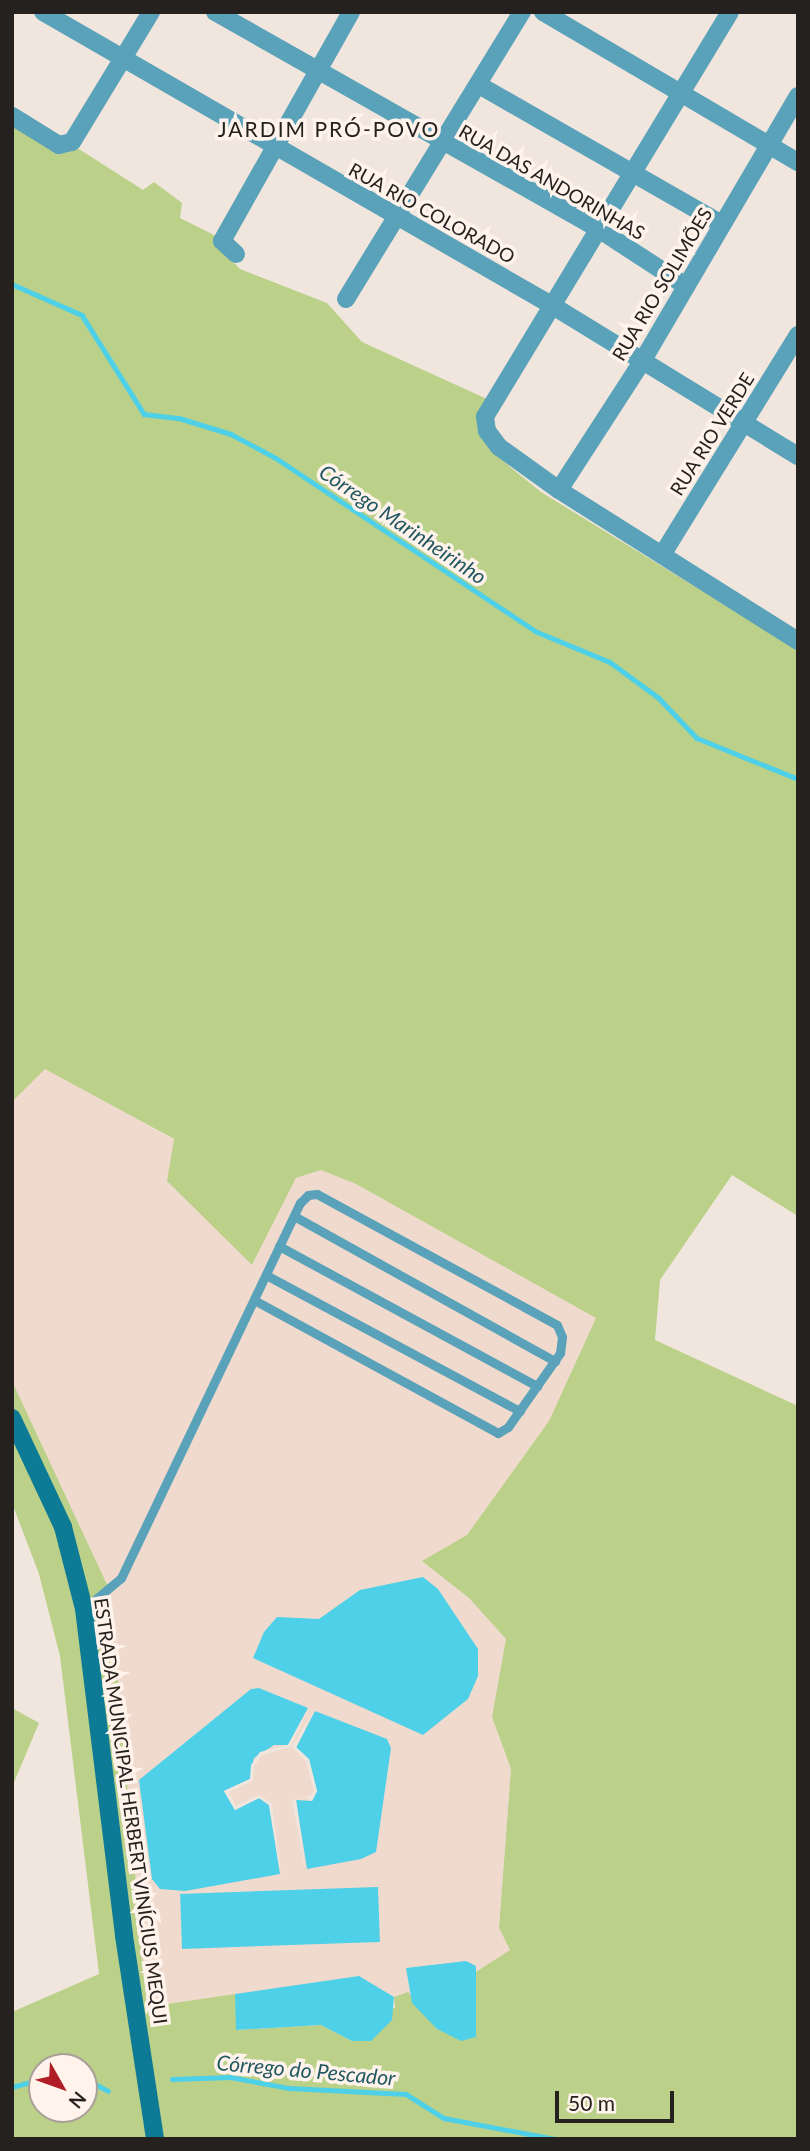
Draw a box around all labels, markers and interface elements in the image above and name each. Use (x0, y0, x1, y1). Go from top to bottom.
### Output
district label: JARDIM PRÓ-POVO (220, 116, 438, 142)
street label: RUA DAS ANDORINHAS (455, 119, 649, 245)
street label: RUA RIO COLORADO (345, 158, 519, 268)
street label: RUA RIO SOLIMÕES (607, 203, 717, 365)
street label: RUA RIO VERDE (665, 368, 759, 500)
water label: Córrego Marinheirinho (315, 459, 491, 589)
street label: ESTRADA MUNICIPAL HERBERT VINÍCIUS MEQUI (90, 1595, 172, 2027)
water label: Córrego do Pescador (216, 2050, 396, 2090)
north arrow (28, 2053, 98, 2123)
scale bar (558, 2078, 677, 2122)
text: N (64, 2088, 91, 2114)
text: 50 m (568, 2090, 615, 2115)

